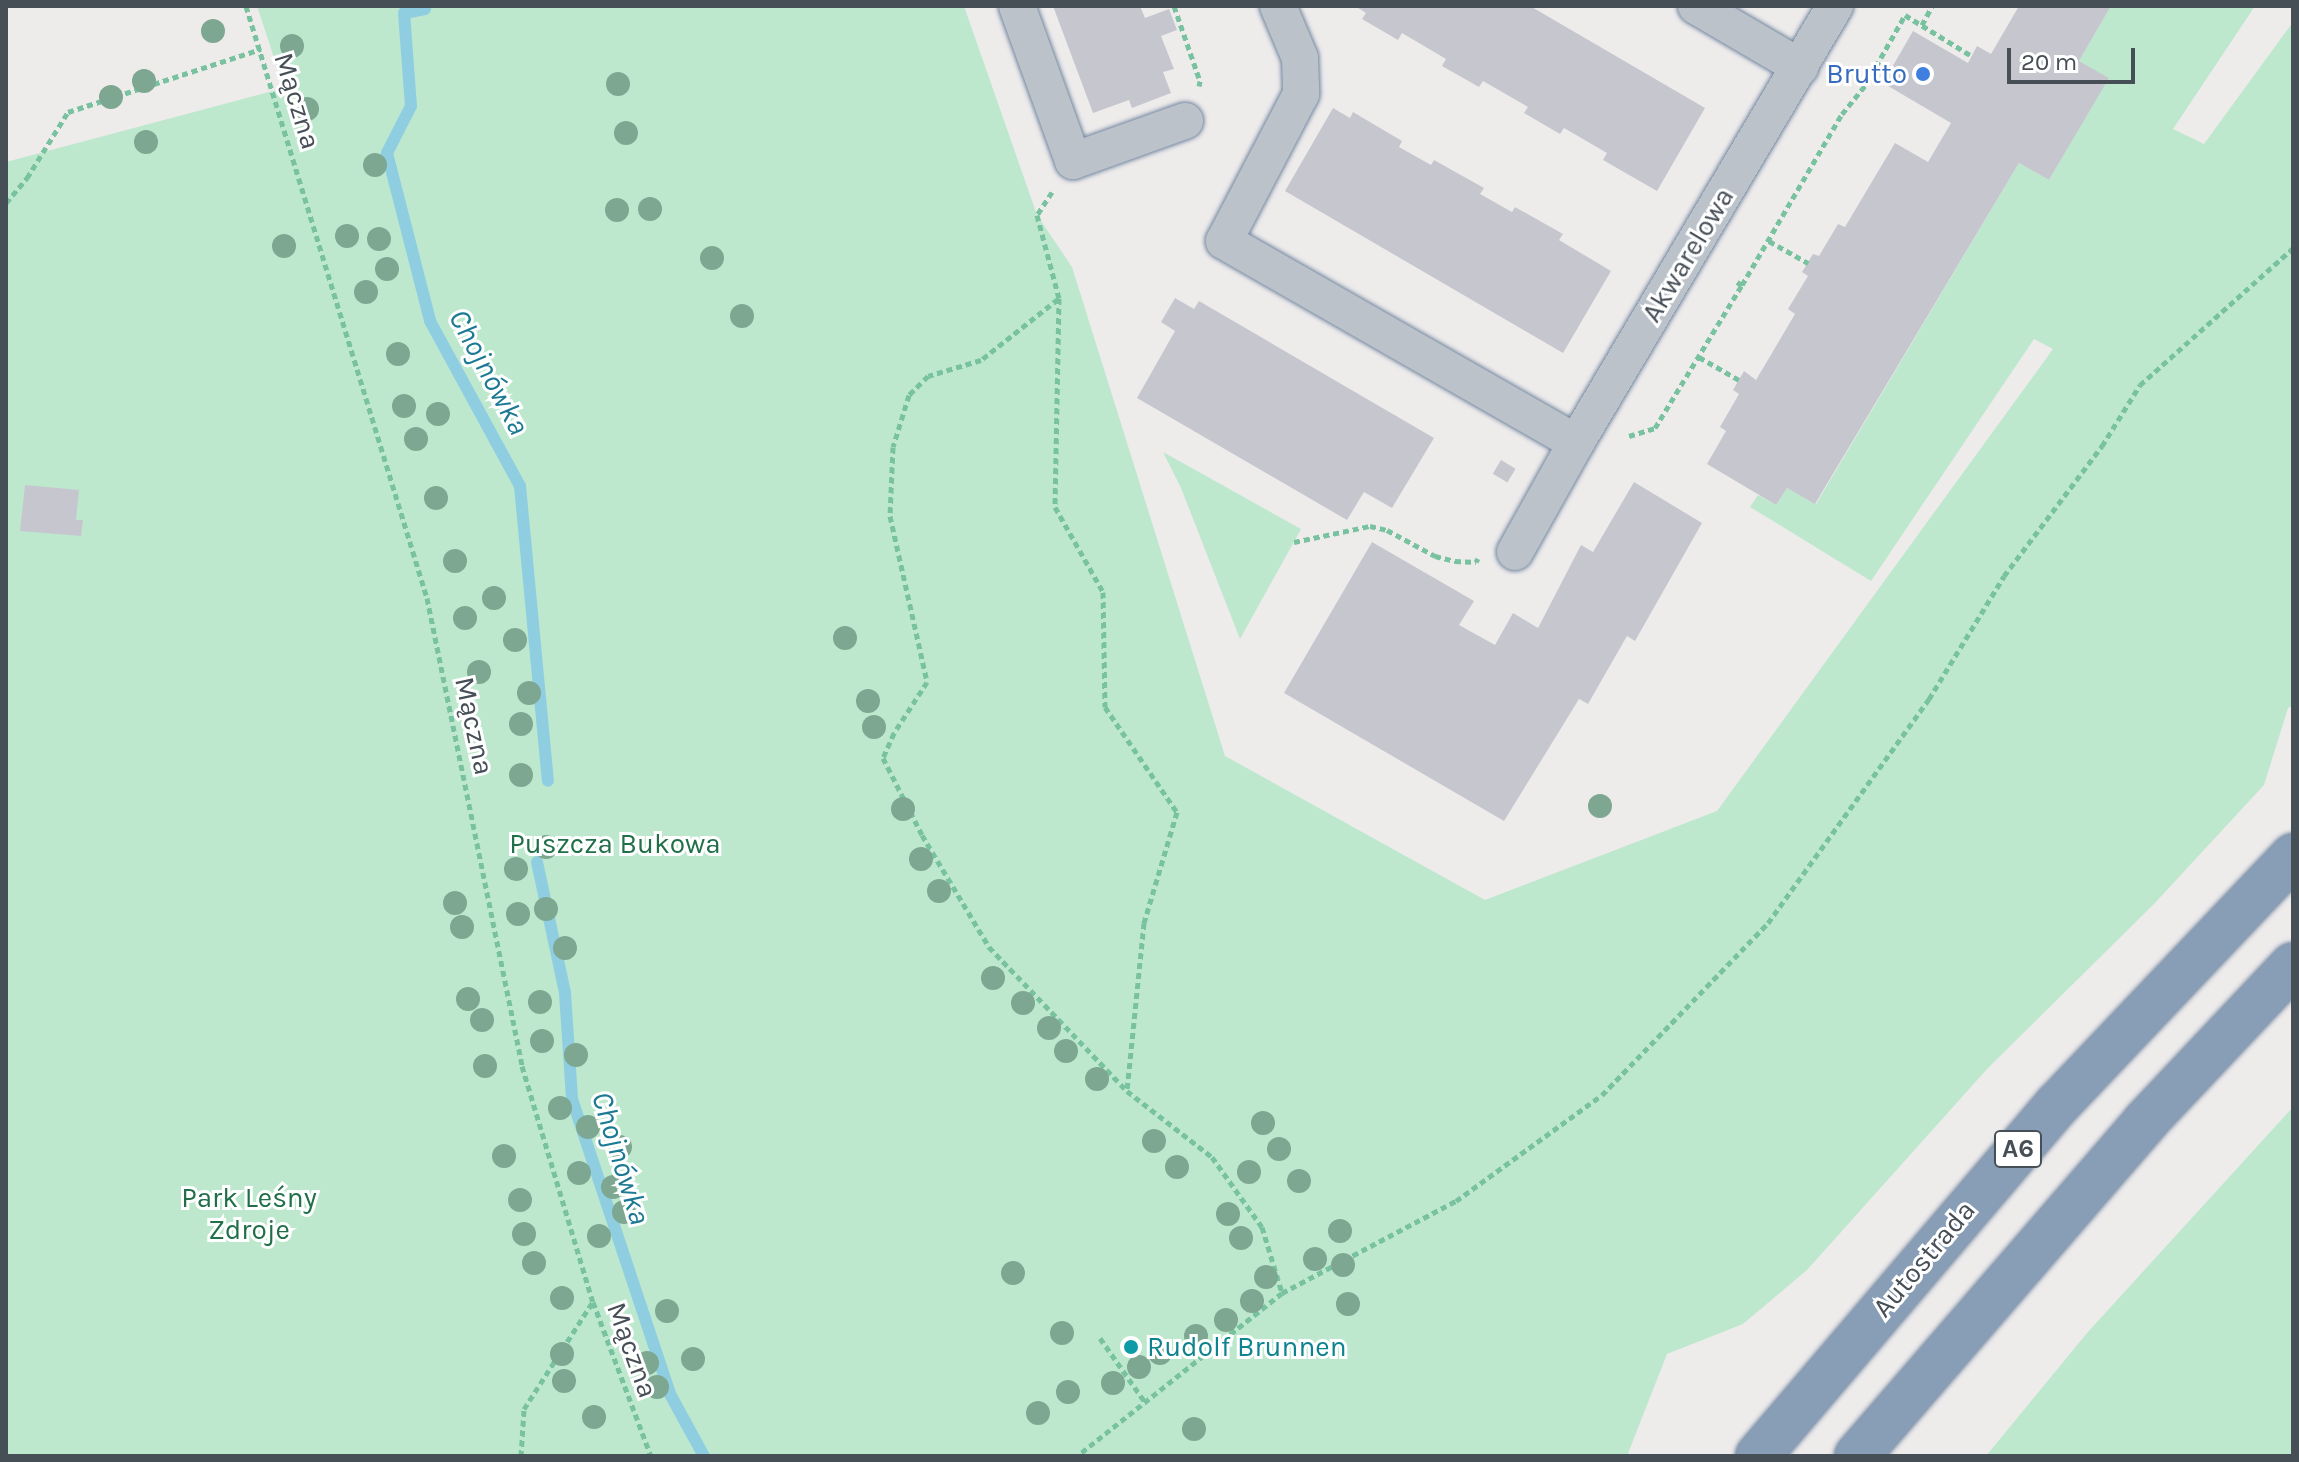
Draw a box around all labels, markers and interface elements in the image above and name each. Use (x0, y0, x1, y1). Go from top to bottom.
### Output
scale bar (2011, 32, 2139, 82)
text: 20 m (2021, 48, 2077, 76)
street label: Mączna (266, 49, 328, 153)
place label: Brutto (1826, 57, 1907, 91)
marker: Brutto (1914, 65, 1932, 83)
street label: Akwarelowa (1635, 182, 1741, 328)
water label: Chojnówka (441, 303, 537, 441)
street label: Mączna (447, 674, 501, 778)
park label: Puszcza Bukowa (509, 827, 721, 861)
water label: Chojnówka (584, 1087, 658, 1229)
road number: A6 (1992, 1127, 2044, 1171)
park label: Park Leśny Zdroje (181, 1181, 317, 1247)
street label: Autostrada (1866, 1194, 1982, 1324)
street label: Mączna (599, 1298, 665, 1402)
place label: Rudolf Brunnen (1147, 1330, 1347, 1364)
marker: Rudolf Brunnen (1122, 1338, 1140, 1356)

